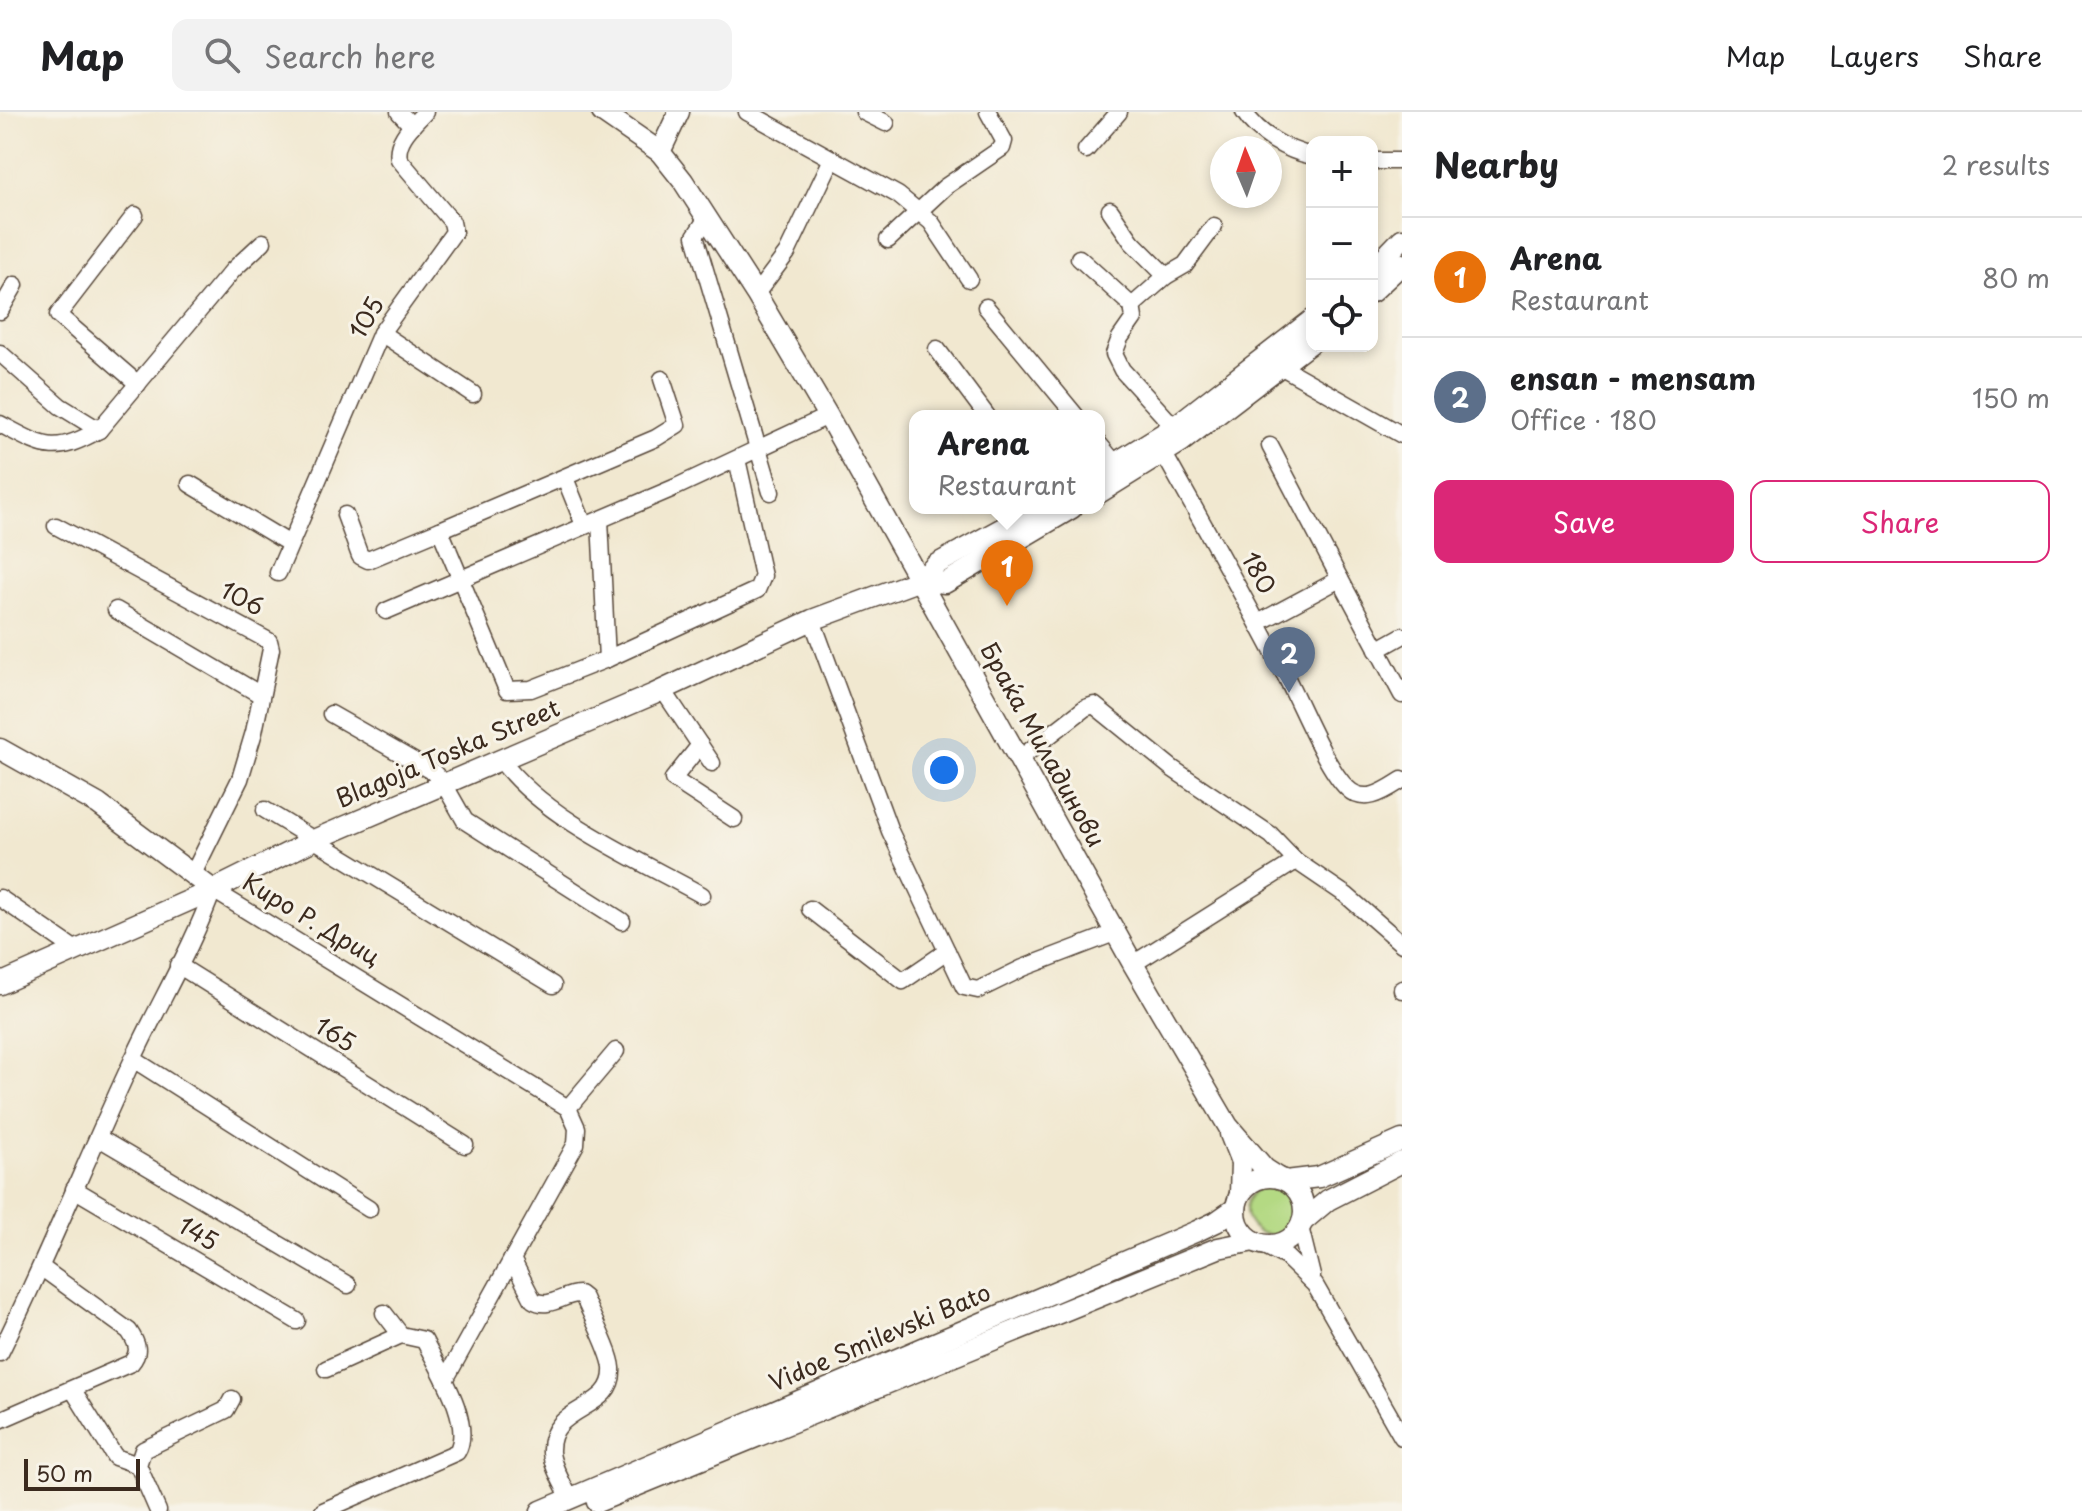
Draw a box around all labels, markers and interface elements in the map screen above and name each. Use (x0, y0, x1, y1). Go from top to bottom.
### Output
search box (172, 19, 732, 91)
text: Map (40, 27, 124, 84)
icon: search (200, 33, 244, 77)
text: Search here (264, 33, 436, 78)
text: Map (1725, 34, 1785, 77)
text: Layers (1829, 34, 1919, 77)
text: Share (1963, 34, 2042, 77)
north arrow (1210, 136, 1282, 208)
map controls (1306, 136, 1378, 352)
button: + (1306, 136, 1378, 208)
text: Nearby (1434, 138, 1559, 190)
text: 2 results (1942, 145, 2050, 184)
button: − (1306, 208, 1378, 280)
text: Arena (1510, 235, 1602, 280)
text: 1 (1454, 258, 1466, 297)
text: 80 m (1982, 258, 2050, 297)
button: locate (1306, 280, 1378, 352)
text: Restaurant (1510, 280, 1649, 319)
street label: 105 (339, 289, 392, 345)
text: ensan - mensam (1510, 355, 1756, 400)
text: 2 (1451, 378, 1469, 417)
text: 150 m (1972, 378, 2050, 417)
text: Office · 180 (1510, 400, 1657, 439)
popup (909, 410, 1105, 514)
text: Arena (938, 420, 1030, 465)
text: Restaurant (938, 465, 1076, 504)
button: Save (1434, 480, 1734, 563)
button: Share (1750, 480, 2050, 563)
pin: 1 (981, 540, 1033, 606)
street label: 180 (1234, 544, 1286, 600)
street label: 106 (215, 571, 271, 624)
pin: 2 (1263, 627, 1315, 693)
street label: Браќа Миладинови (972, 635, 1115, 853)
street label: Blagoja Toska Street (330, 689, 565, 816)
your location (924, 750, 964, 790)
street label: Киро Р. Дриц (236, 863, 388, 974)
street label: 165 (309, 1007, 364, 1060)
street label: 145 (172, 1206, 226, 1258)
street label: Vidoe Smilevski Bato (763, 1273, 996, 1399)
scale bar (24, 1455, 140, 1491)
text: 50 m (36, 1456, 93, 1489)

